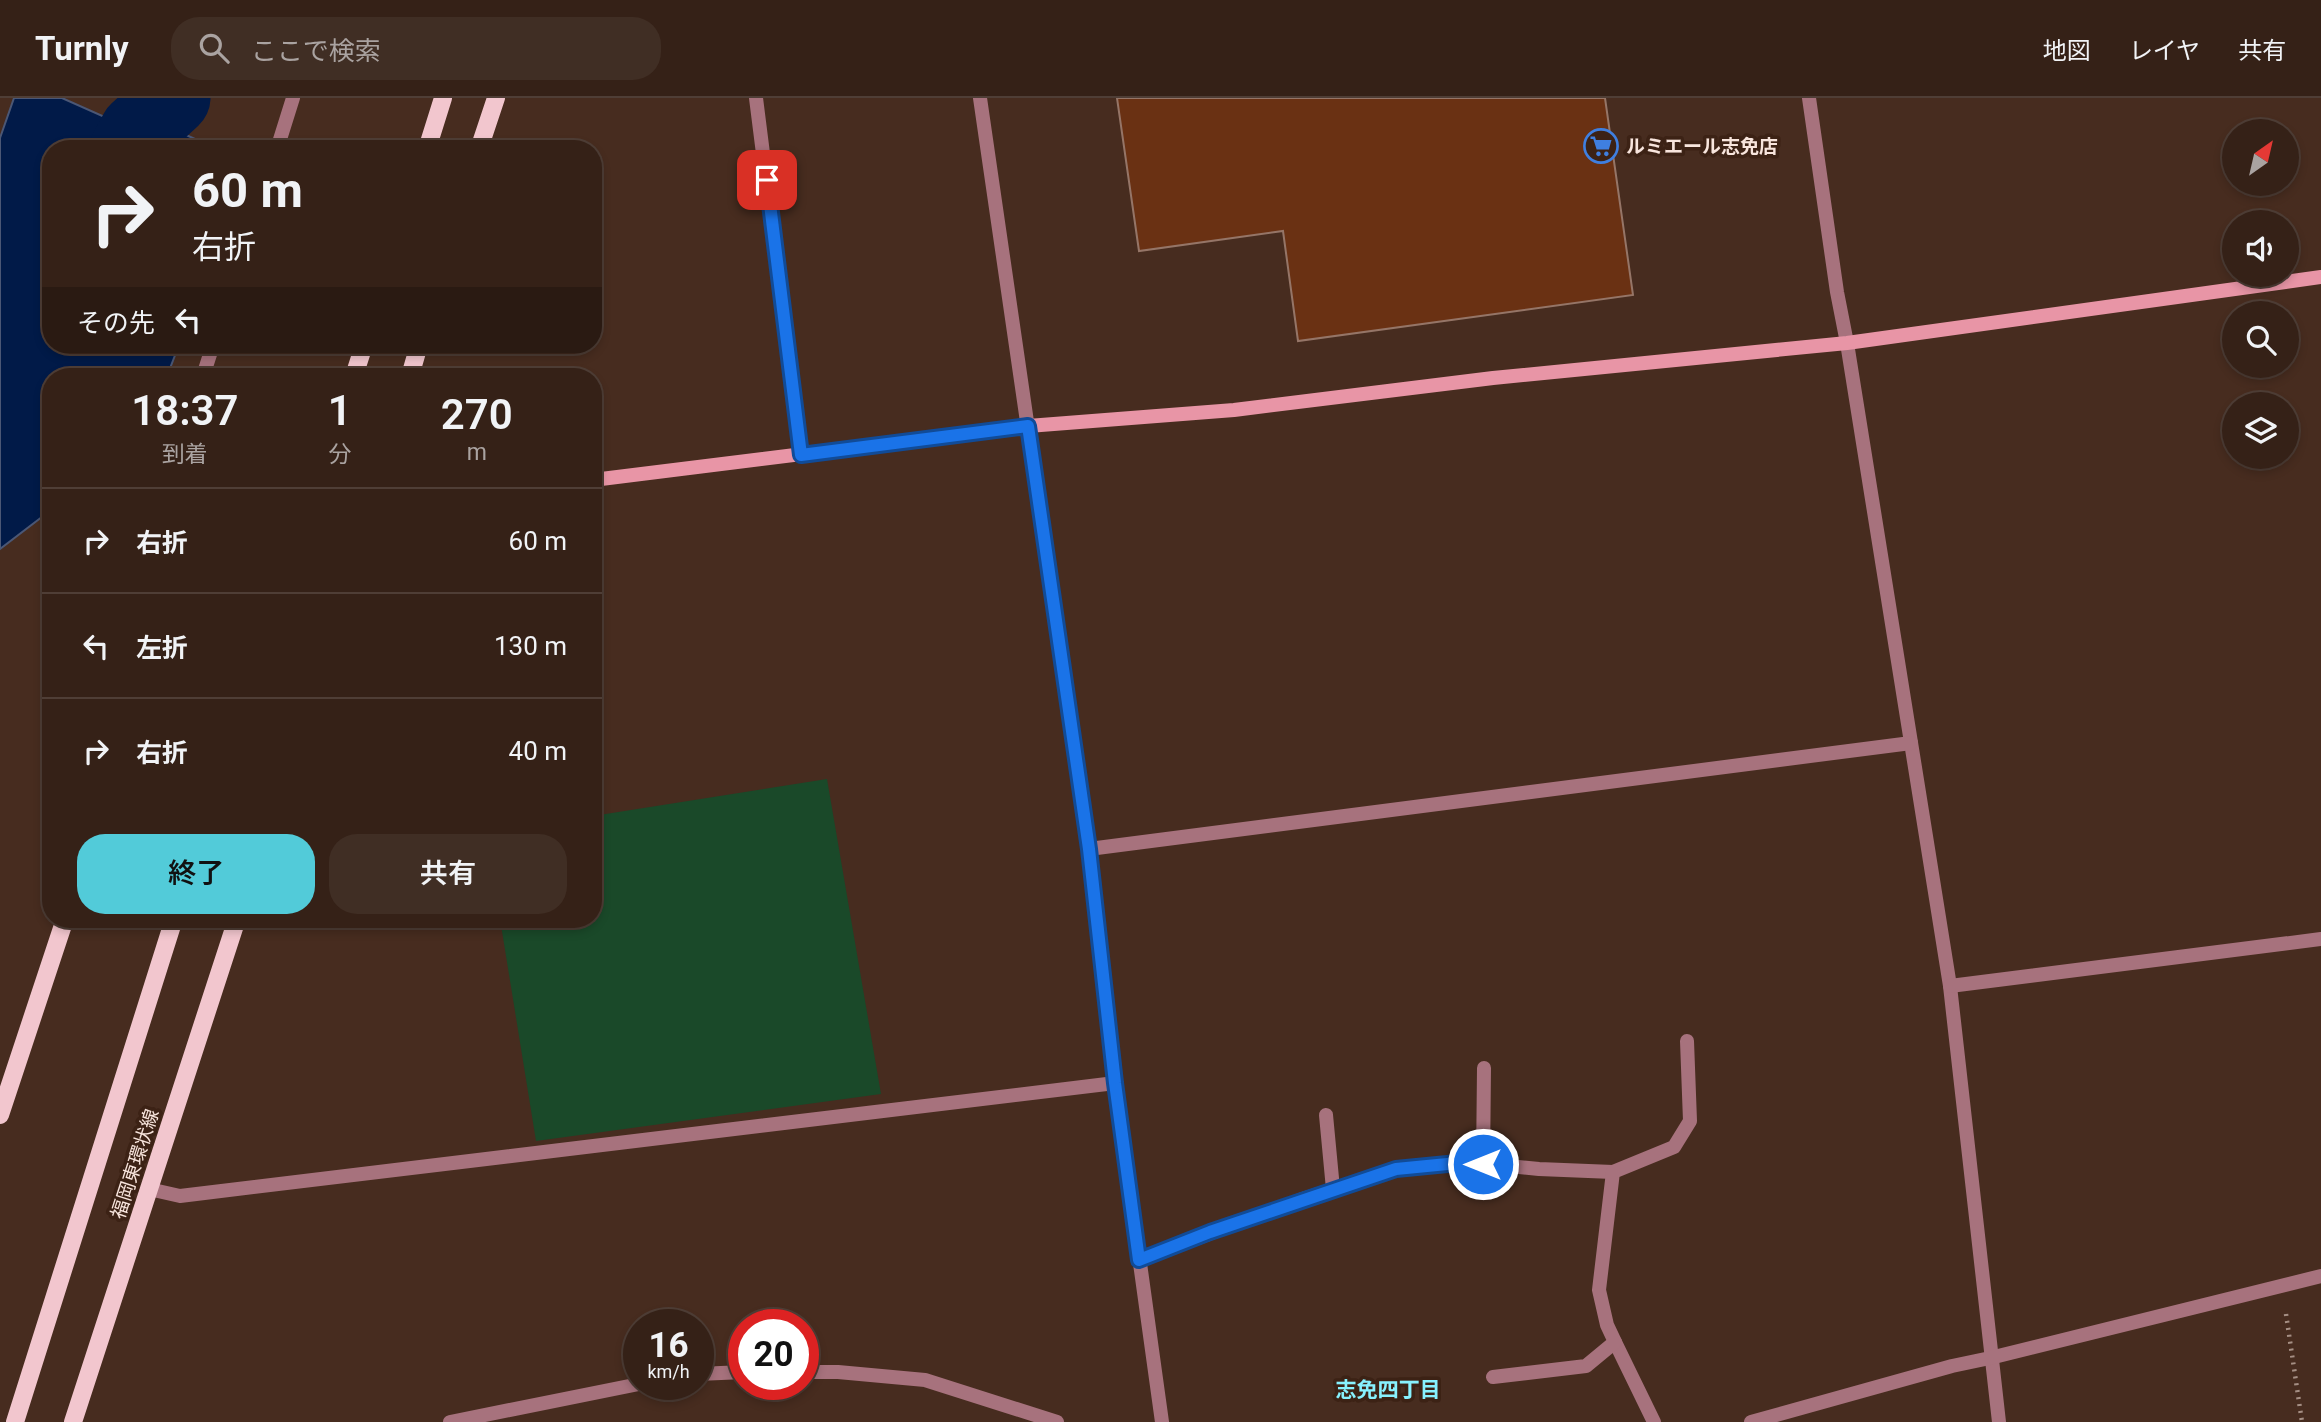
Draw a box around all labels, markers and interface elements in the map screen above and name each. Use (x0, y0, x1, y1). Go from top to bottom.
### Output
search box (171, 17, 661, 80)
text: Turnly (35, 29, 129, 68)
icon: search (195, 29, 233, 67)
text: ここで検索 (251, 36, 381, 66)
text: 地図 (2043, 37, 2091, 65)
text: レイヤ (2129, 37, 2200, 65)
text: 共有 (2238, 37, 2286, 65)
north arrow (2222, 119, 2300, 196)
map controls (2222, 119, 2299, 469)
supermarket icon: ルミエール志免店 (1582, 127, 1620, 165)
place label: ルミエール志免店 (1626, 135, 1778, 158)
pin (737, 150, 797, 210)
icon: arrive (748, 161, 786, 199)
text: 60 m (192, 162, 303, 219)
icon: right (77, 168, 168, 259)
button: sound (2222, 210, 2299, 287)
text: 右折 (192, 228, 256, 266)
icon: left (169, 301, 207, 339)
button: search (2222, 301, 2299, 378)
text: その先 (77, 308, 155, 338)
text: 18:37 (131, 386, 239, 435)
text: 1 (328, 386, 352, 435)
text: 270 (441, 390, 513, 439)
button: layers (2222, 392, 2299, 469)
text: m (467, 439, 487, 466)
text: 到着 (162, 441, 208, 468)
text: 分 (328, 441, 351, 468)
icon: right (77, 522, 115, 560)
text: 60 m (509, 526, 567, 556)
text: 右折 (136, 528, 188, 558)
icon: left (77, 627, 115, 665)
text: 130 m (494, 631, 567, 661)
text: 左折 (136, 633, 188, 663)
icon: right (77, 732, 115, 770)
text: 40 m (509, 736, 567, 766)
text: 右折 (136, 738, 188, 768)
button: 終了 (77, 834, 315, 914)
button: 共有 (329, 834, 567, 914)
street label: 福岡東環状線 (106, 1106, 164, 1222)
position arrow (1446, 1127, 1520, 1201)
speed limit sign: 20 (728, 1309, 819, 1400)
text: 16 (648, 1325, 689, 1366)
text: km/h (647, 1361, 690, 1382)
district label: 志免四丁目 (1336, 1378, 1441, 1402)

